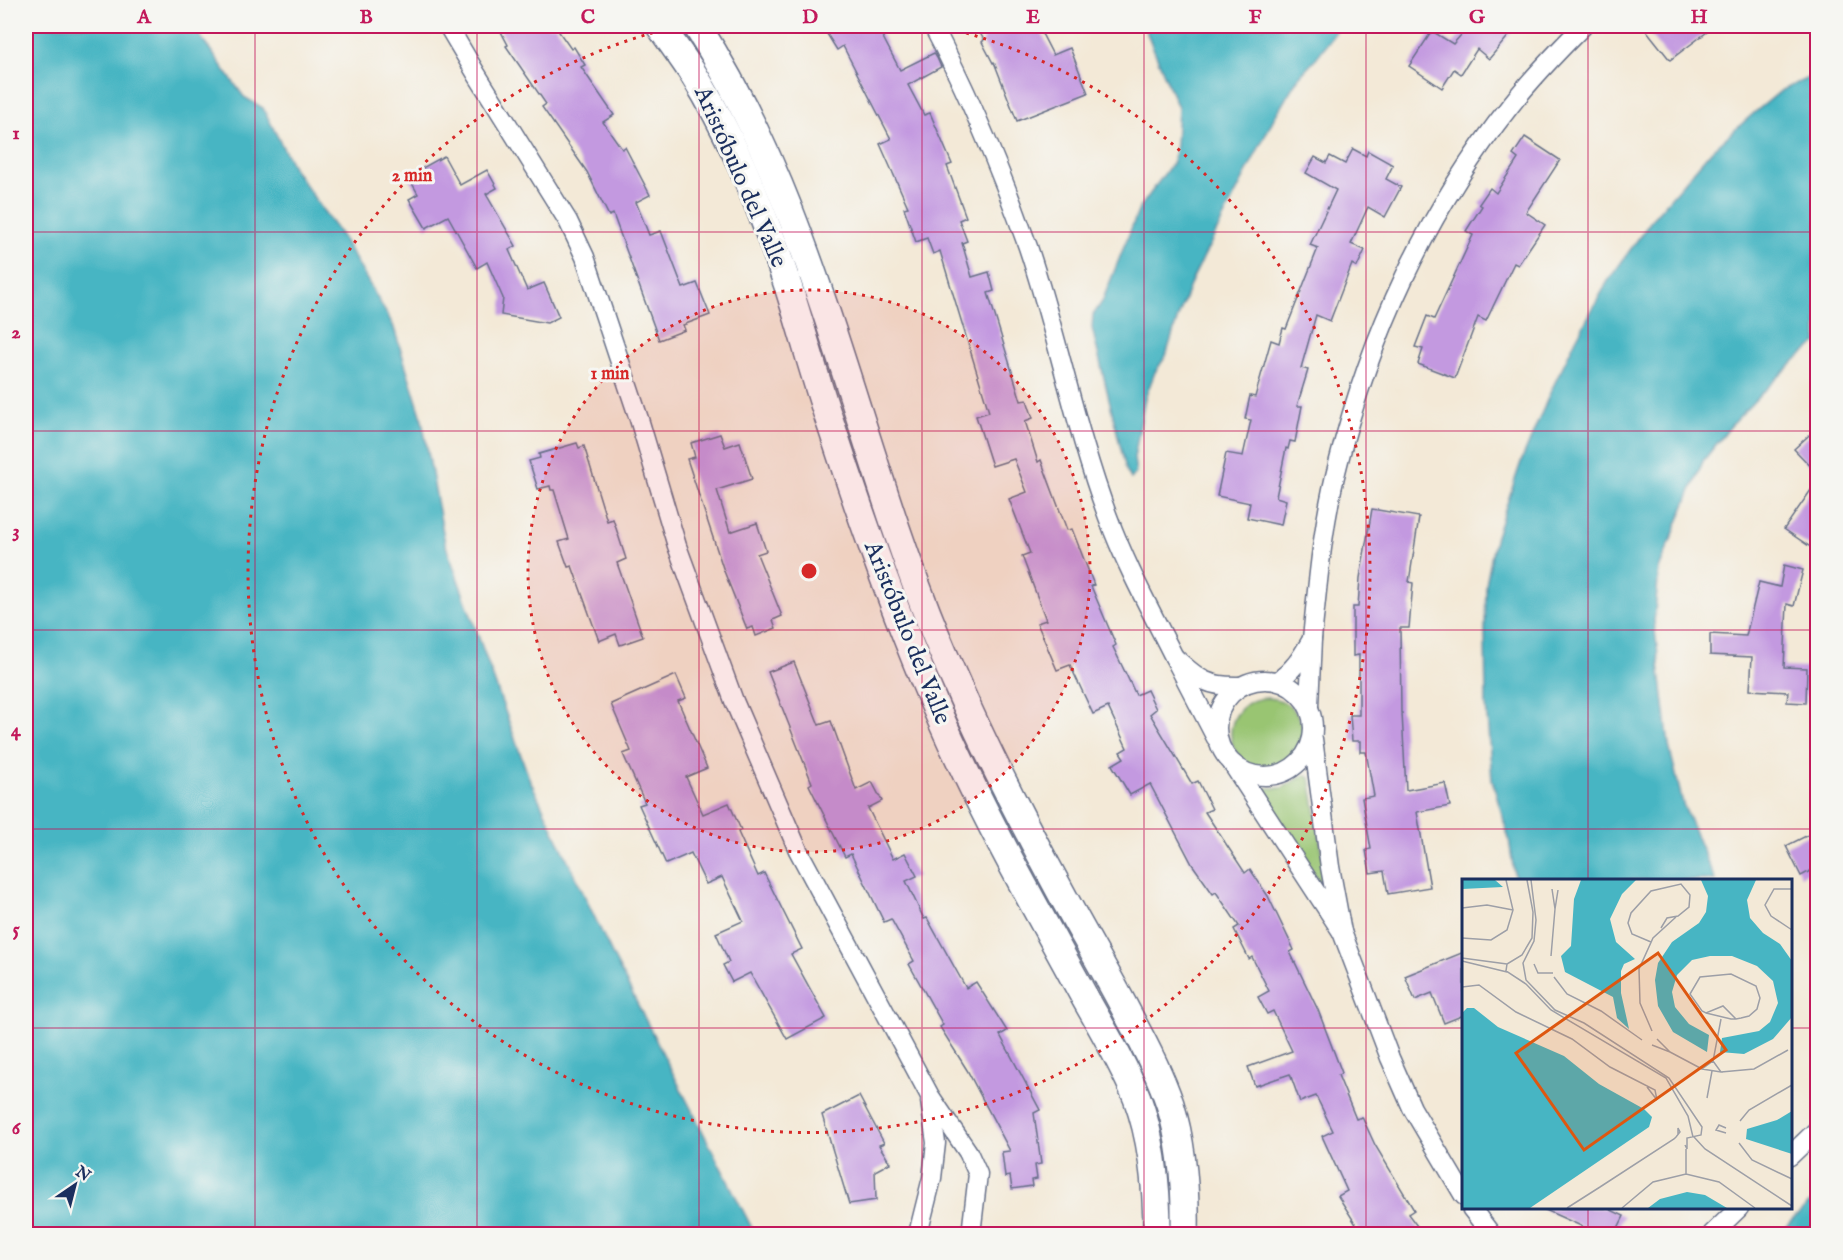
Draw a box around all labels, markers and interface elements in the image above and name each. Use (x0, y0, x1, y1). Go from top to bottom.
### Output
text: A (136, 5, 152, 30)
text: B (359, 5, 373, 30)
text: C (581, 5, 595, 30)
text: D (802, 5, 818, 30)
text: E (1026, 5, 1040, 30)
text: F (1249, 5, 1262, 30)
text: G (1469, 5, 1486, 30)
text: H (1690, 5, 1708, 30)
street label: Aristóbulo del Valle (686, 81, 794, 272)
text: 1 (12, 121, 20, 146)
text: 2 min (392, 165, 433, 188)
text: 2 (11, 320, 21, 345)
text: 1 min (591, 363, 630, 386)
text: 3 (12, 519, 20, 544)
street label: Aristóbulo del Valle (856, 536, 958, 729)
centre of rings (799, 561, 819, 581)
text: 4 (11, 718, 22, 743)
inset map (1462, 879, 1792, 1209)
text: 5 (12, 917, 20, 942)
text: 6 (12, 1116, 22, 1141)
north arrow (45, 1155, 105, 1215)
text: N (70, 1162, 94, 1187)

